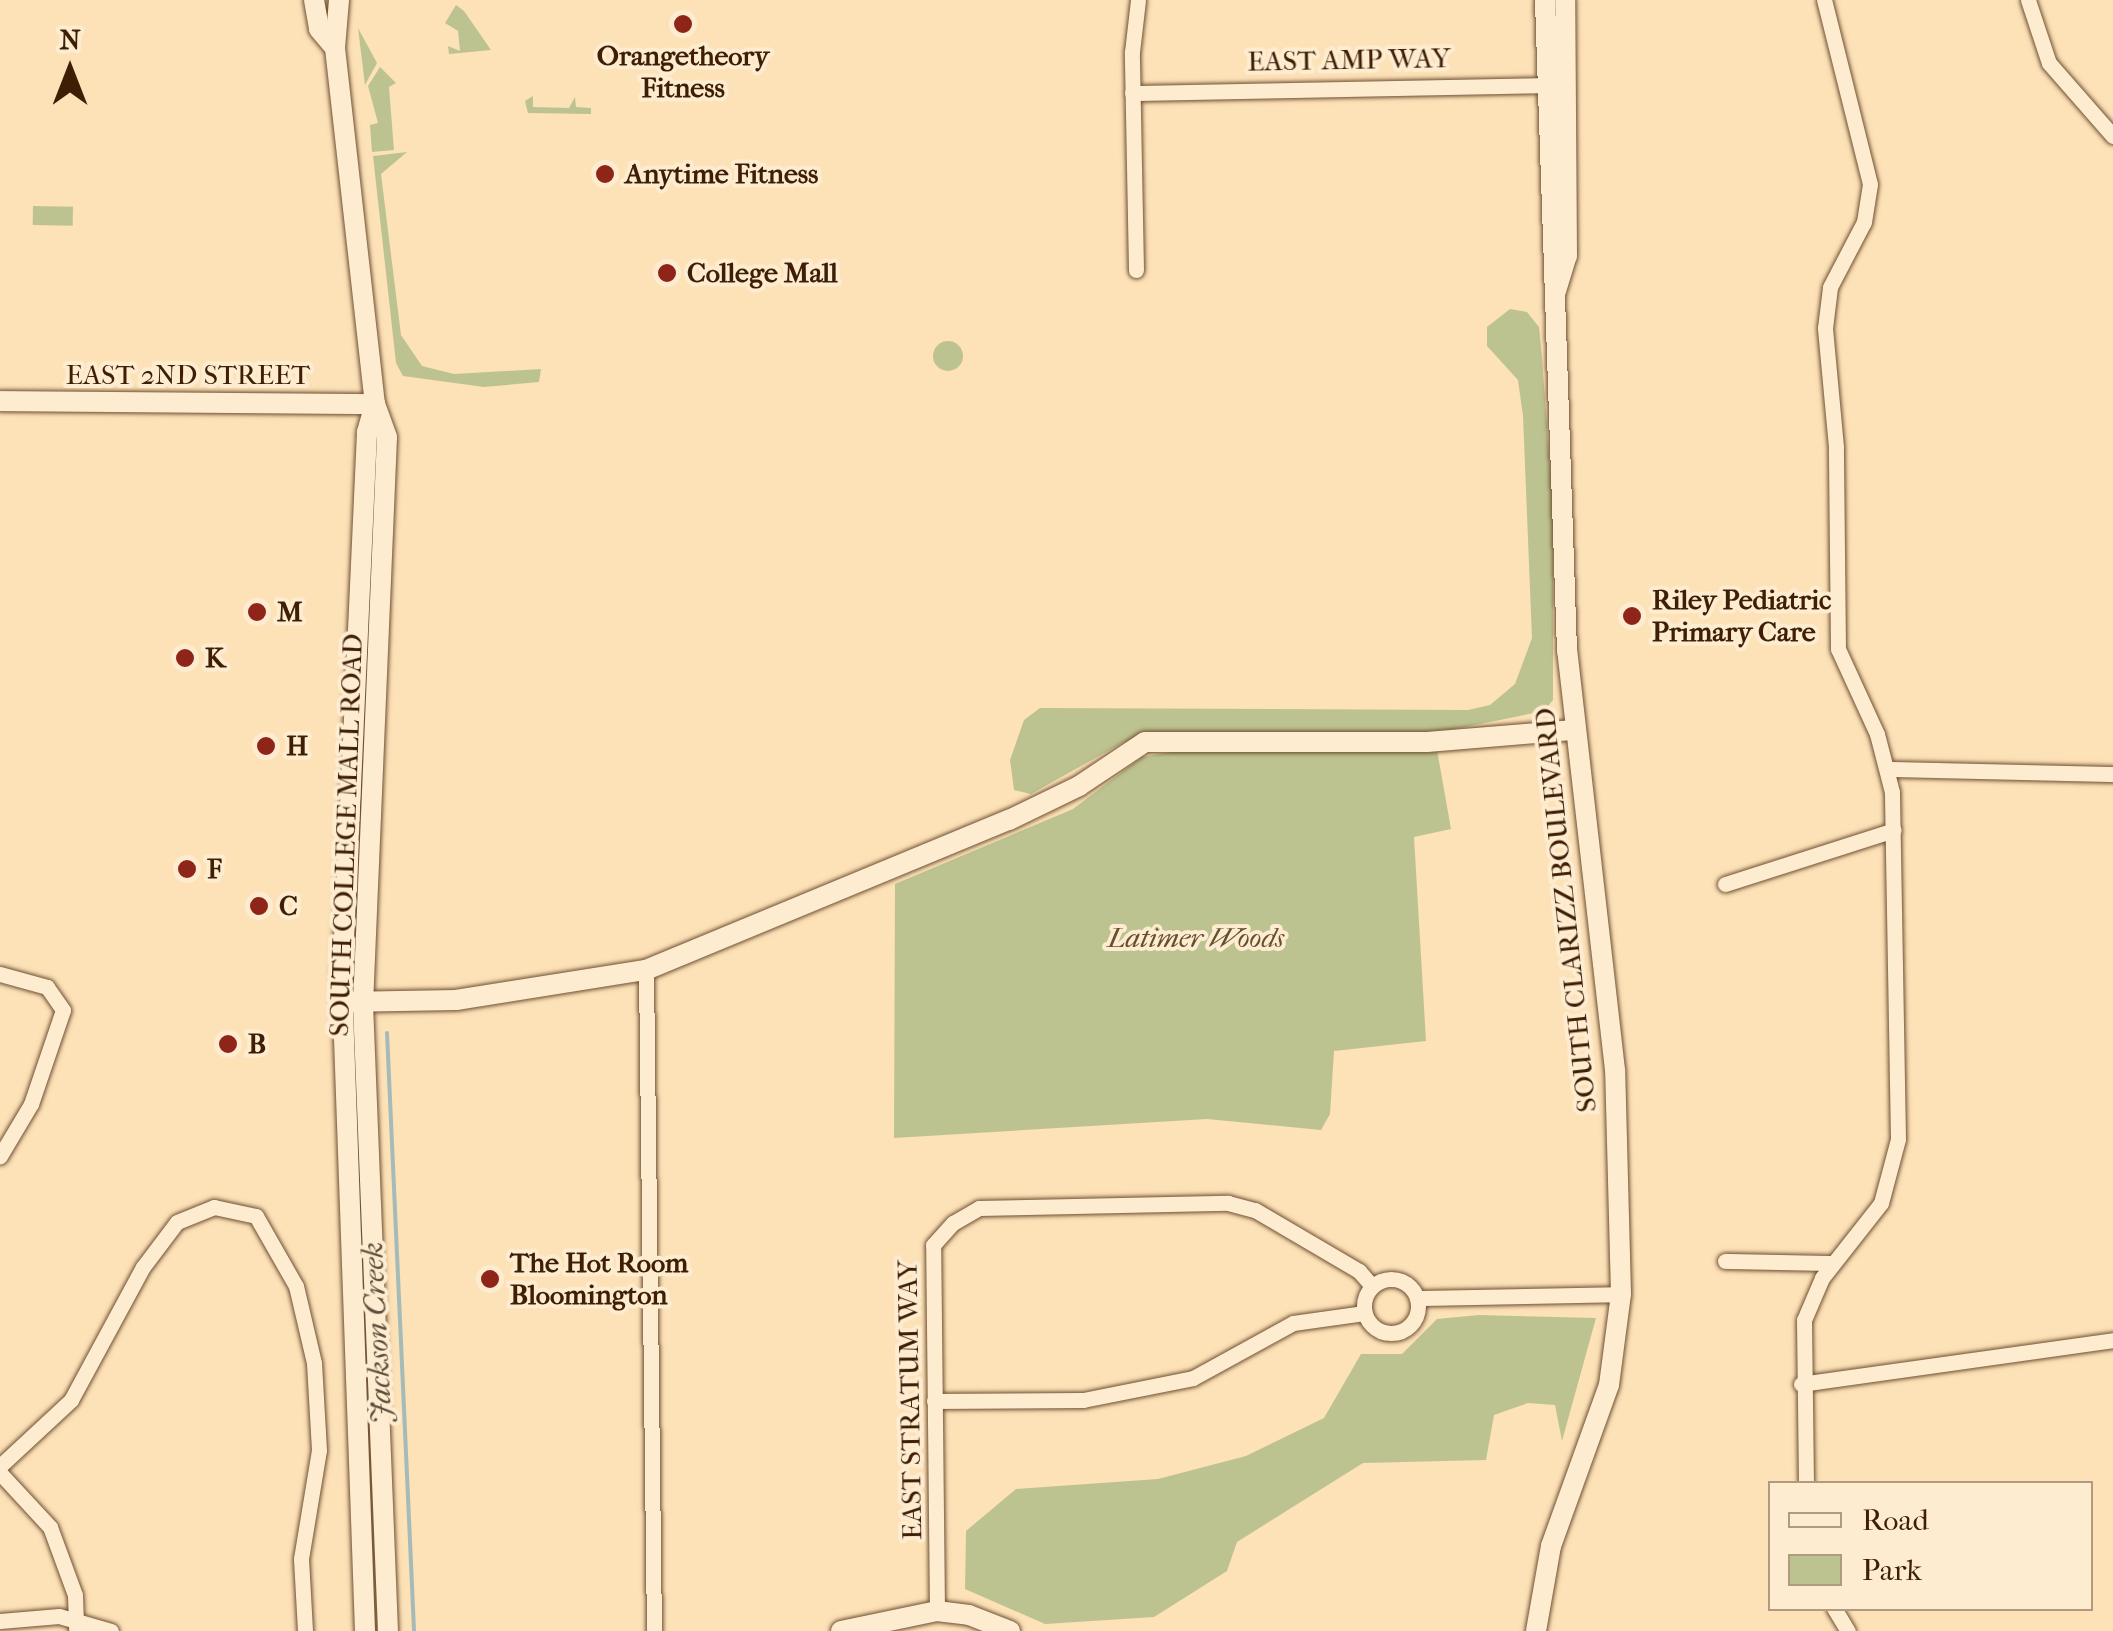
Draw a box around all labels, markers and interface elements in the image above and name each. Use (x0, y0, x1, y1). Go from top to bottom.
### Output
marker: Orangetheory Fitness (672, 13, 694, 35)
north arrow (20, 20, 120, 120)
text: N (59, 23, 81, 56)
place label: Orangetheory Fitness (597, 39, 769, 105)
street label: EAST AMP WAY (1247, 41, 1451, 79)
place label: Anytime Fitness (625, 157, 818, 191)
marker: Anytime Fitness (594, 163, 616, 185)
place label: College Mall (687, 256, 838, 290)
marker: College Mall (656, 262, 678, 284)
street label: EAST 2ND STREET (66, 358, 310, 392)
place label: Riley Pediatric Primary Care (1652, 583, 1831, 649)
place label: M (277, 595, 303, 629)
marker: M (246, 601, 268, 623)
marker: Riley Pediatric Primary Care (1621, 605, 1643, 627)
street label: SOUTH COLLEGE MALL ROAD (322, 633, 370, 1037)
place label: K (205, 641, 225, 675)
marker: K (174, 647, 196, 669)
street label: SOUTH CLARIZZ BOULEVARD (1528, 706, 1604, 1114)
place label: H (286, 729, 308, 763)
marker: H (255, 735, 277, 757)
place label: F (207, 852, 222, 886)
marker: F (176, 858, 198, 880)
place label: C (279, 889, 298, 923)
marker: C (248, 895, 270, 917)
park label: Latimer Woods (1108, 921, 1284, 955)
place label: B (248, 1027, 266, 1061)
marker: B (217, 1033, 239, 1055)
water label: Jackson Creek (355, 1241, 401, 1425)
place label: The Hot Room Bloomington (510, 1246, 688, 1312)
street label: EAST STRATUM WAY (891, 1260, 929, 1540)
marker: The Hot Room Bloomington (479, 1268, 501, 1290)
legend (1768, 1481, 2093, 1611)
text: Road (1862, 1503, 1929, 1538)
text: Park (1862, 1553, 1922, 1588)

